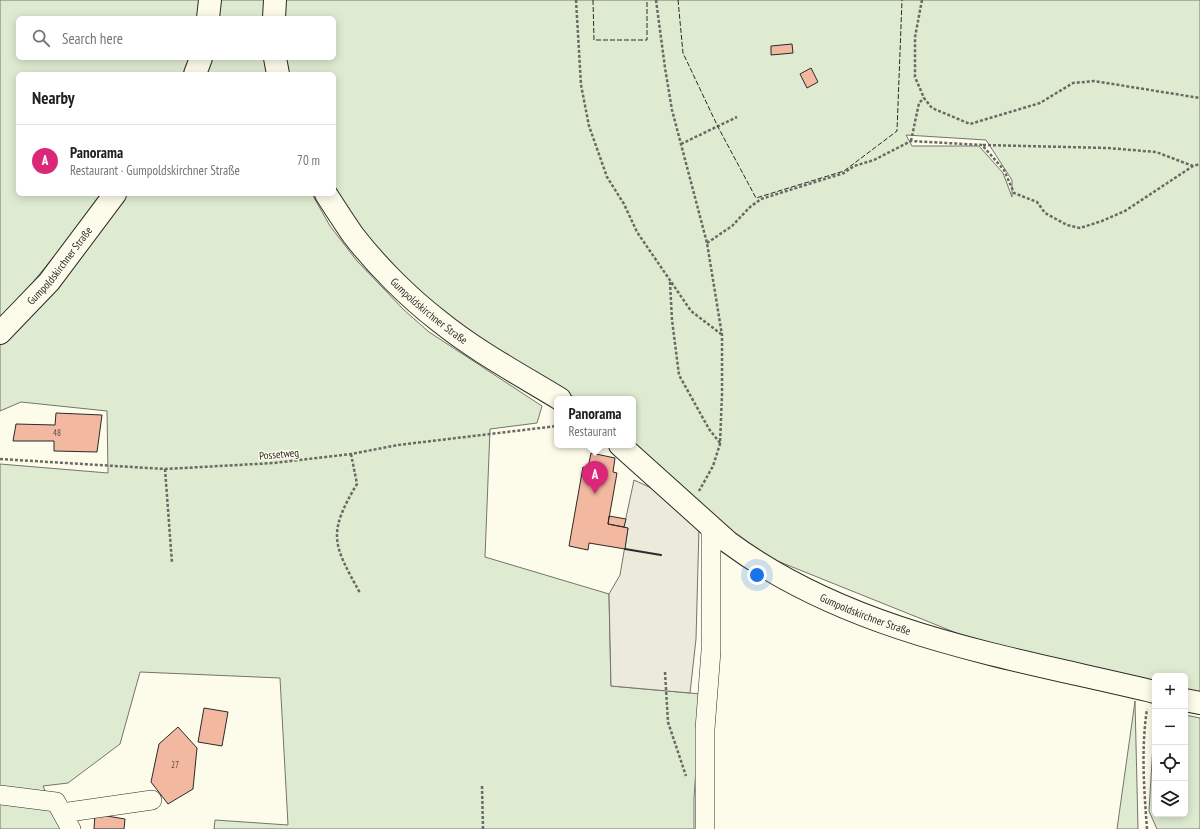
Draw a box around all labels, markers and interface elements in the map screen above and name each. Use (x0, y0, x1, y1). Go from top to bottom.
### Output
search box (16, 16, 336, 60)
icon: search (30, 27, 52, 49)
text: Search here (62, 29, 123, 48)
text: Nearby (32, 87, 75, 109)
text: Panorama (70, 143, 123, 162)
text: A (42, 152, 48, 169)
text: 70 m (297, 152, 320, 169)
text: Restaurant · Gumpoldskirchner Straße (70, 162, 240, 179)
street label: Gumpoldskirchner Straße (24, 223, 95, 308)
street label: Gumpoldskirchner Straße (388, 275, 471, 347)
popup (554, 396, 636, 448)
text: Panorama (568, 404, 622, 423)
text: Restaurant (568, 423, 616, 440)
house number: 48 (53, 427, 61, 438)
street label: Possetweg (258, 445, 300, 463)
pin: A (582, 461, 608, 494)
your location (747, 565, 767, 585)
street label: Gumpoldskirchner Straße (818, 590, 913, 638)
map controls (1152, 673, 1188, 817)
button: + (1152, 673, 1188, 709)
button: − (1152, 709, 1188, 745)
button: locate (1152, 745, 1188, 781)
house number: 27 (171, 759, 179, 770)
button: layers (1152, 781, 1188, 817)

